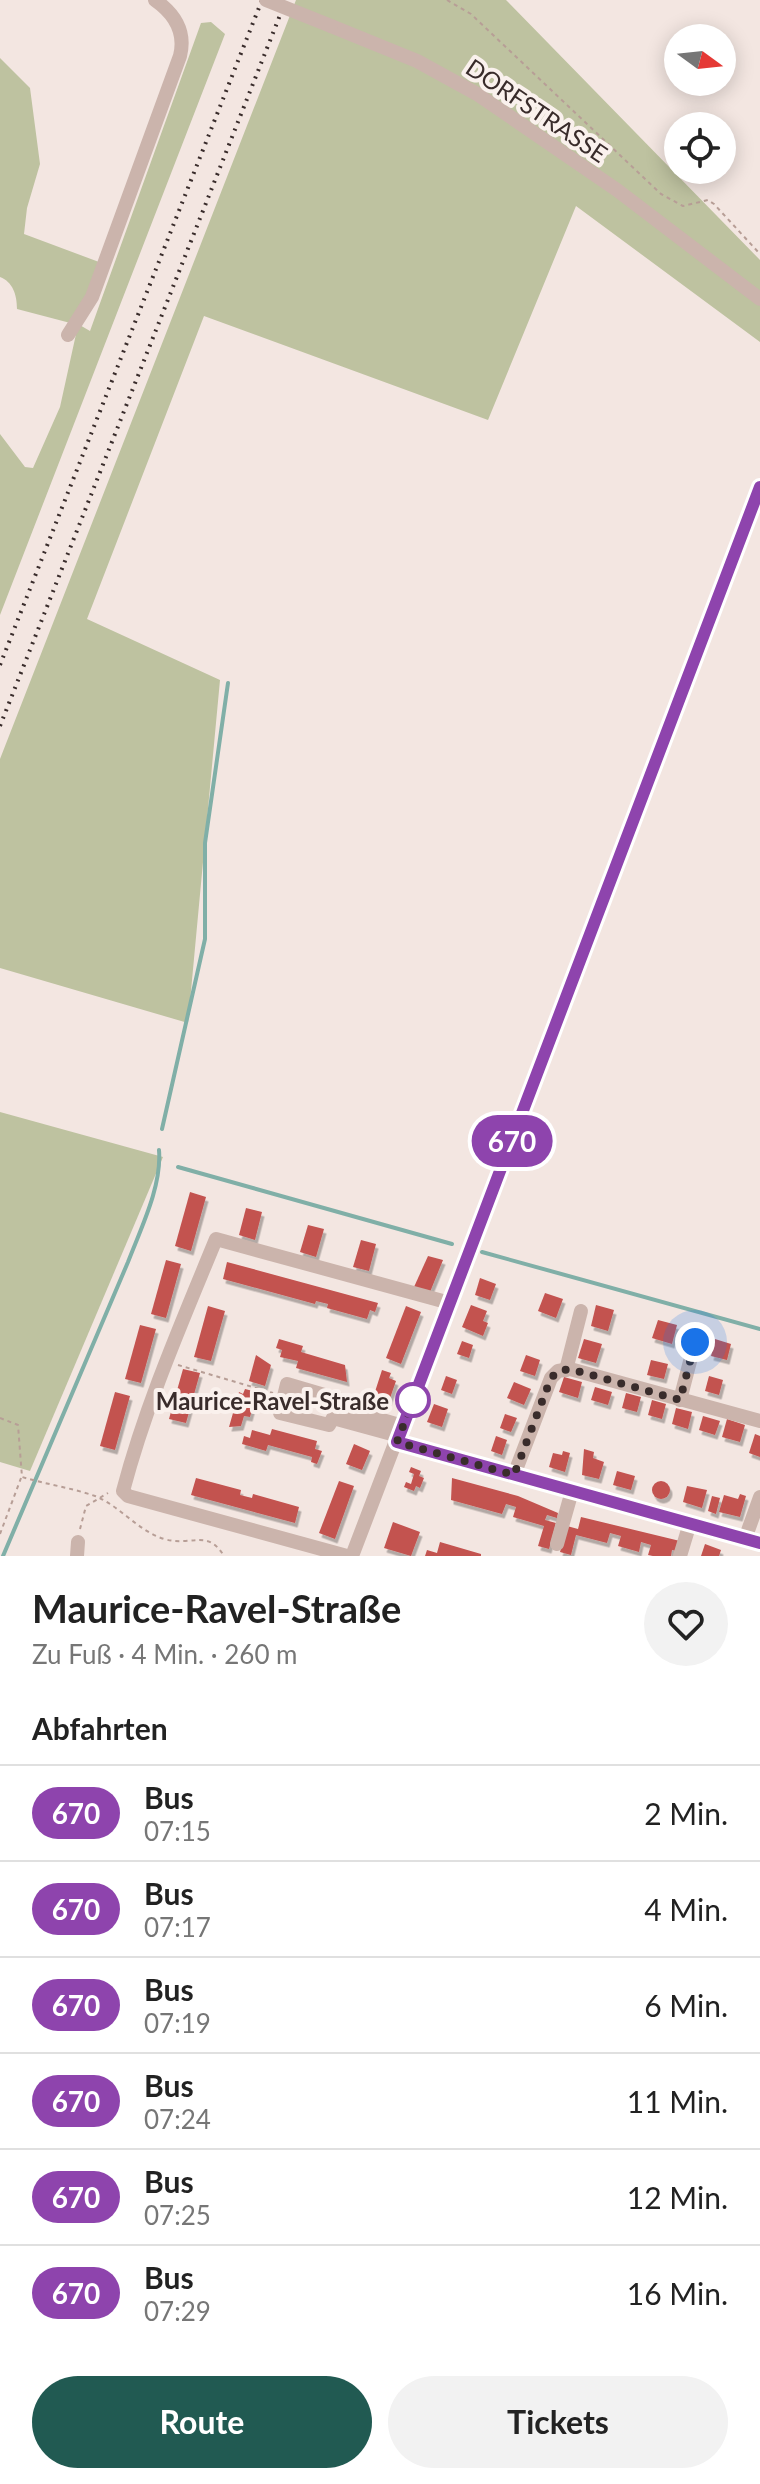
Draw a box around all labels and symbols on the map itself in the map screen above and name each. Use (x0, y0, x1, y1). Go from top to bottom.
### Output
north arrow (664, 24, 736, 96)
street label: DORFSTRASSE (461, 52, 613, 168)
line badge: 670 (466, 1115, 558, 1167)
your location (675, 1322, 715, 1362)
marker: Maurice-Ravel-Straße (396, 1383, 430, 1417)
place label: Maurice-Ravel-Straße (156, 1386, 389, 1415)

